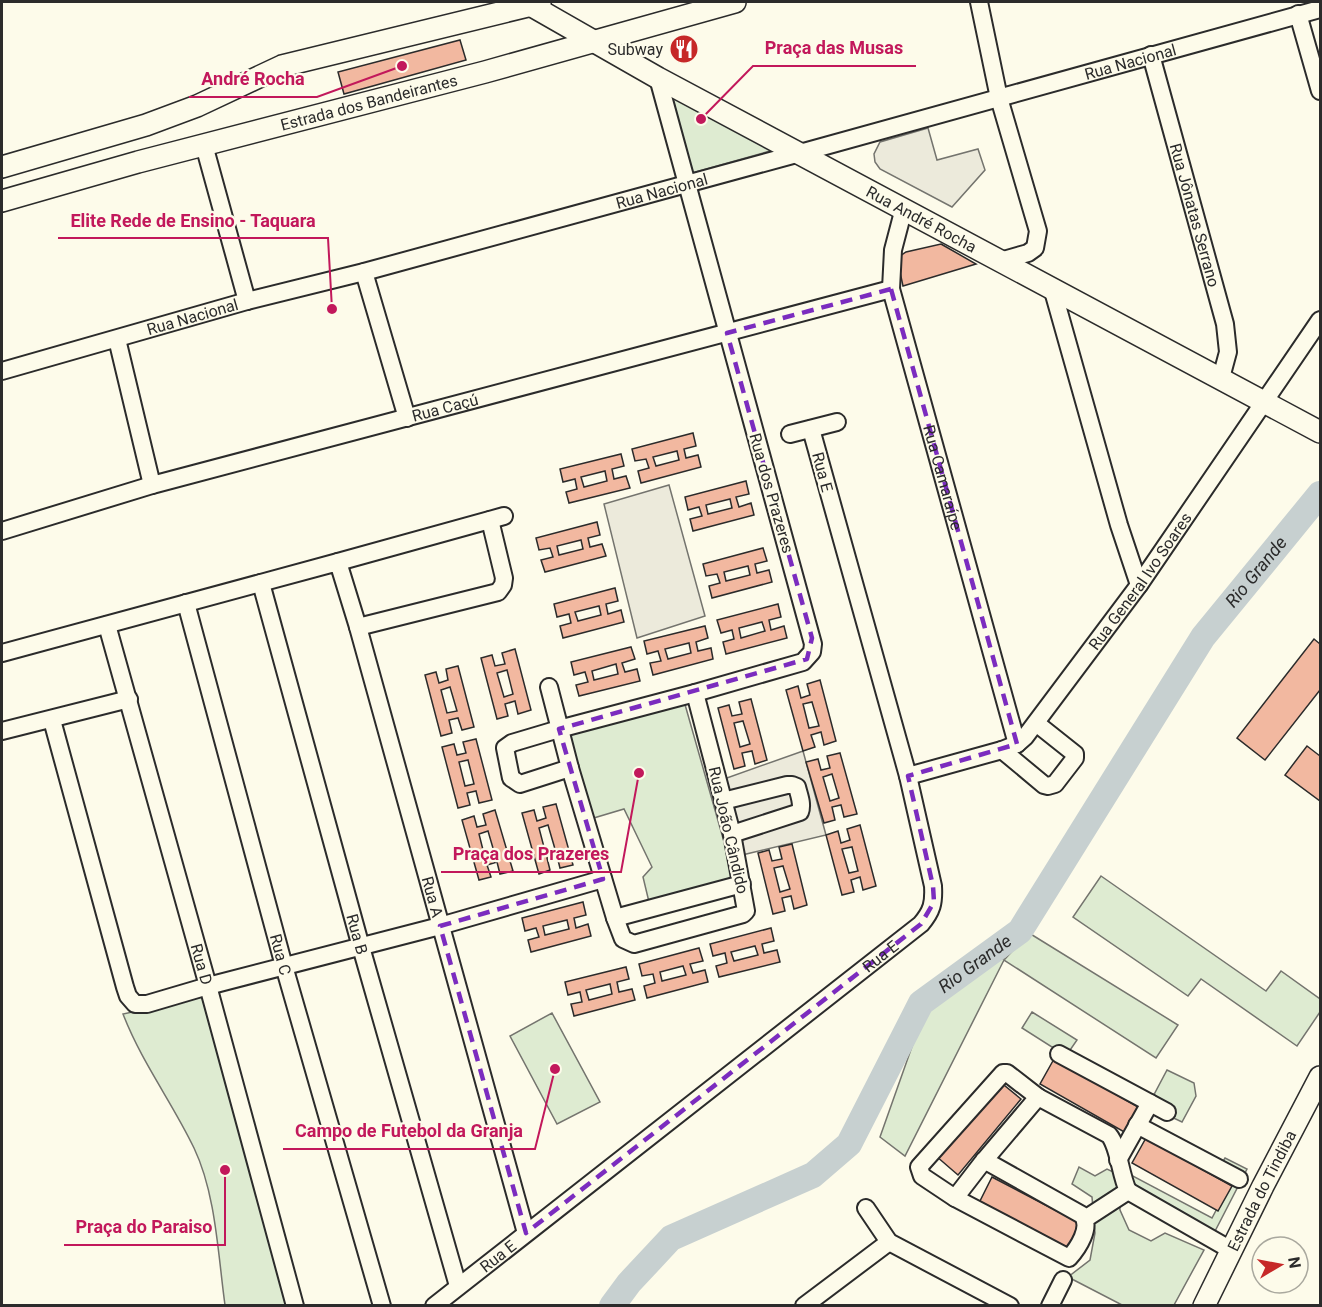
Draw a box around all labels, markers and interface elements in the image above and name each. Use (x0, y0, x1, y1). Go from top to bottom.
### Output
callout: Praça das Musas (753, 30, 916, 66)
restaurant icon: Subway (668, 33, 700, 65)
text: Praça das Musas (765, 37, 903, 58)
place label: Subway (608, 40, 663, 59)
street label: Rua Nacional (1082, 40, 1178, 84)
callout: André Rocha (189, 61, 317, 97)
text: André Rocha (201, 68, 305, 89)
street label: Estrada dos Bandeirantes (279, 71, 460, 135)
street label: Rua Jônatas Serrano (1166, 141, 1223, 289)
street label: Rua Nacional (614, 170, 710, 213)
street label: Rua André Rocha (863, 182, 980, 257)
callout: Elite Rede de Ensino - Taquara (58, 202, 328, 238)
text: Elite Rede de Ensino - Taquara (70, 210, 316, 231)
street label: Rua Nacional (145, 295, 240, 339)
street label: Rua Caçú (410, 390, 480, 426)
street label: Rua Camaraípe (919, 423, 966, 532)
street label: Rua dos Prazeres (745, 431, 798, 555)
street label: Rua E (808, 450, 837, 494)
street label: Rua General Ivo Soares (1085, 509, 1196, 654)
water label: Rio Grande (1221, 532, 1291, 611)
street label: Rua João Cândido (705, 765, 752, 896)
callout: Praça dos Prazeres (441, 836, 621, 872)
text: Praça dos Prazeres (453, 843, 609, 864)
street label: Rua A (418, 874, 447, 920)
street label: Rua B (342, 912, 372, 957)
water label: Rio Grande (934, 930, 1015, 997)
street label: Rua C (266, 932, 295, 977)
street label: Rua E (859, 936, 902, 976)
street label: Rua D (187, 941, 216, 987)
callout: Campo de Futebol da Granja (283, 1113, 535, 1149)
text: Campo de Futebol da Granja (295, 1120, 523, 1141)
street label: Estrada do Tindiba (1224, 1127, 1300, 1254)
callout: Praça do Paraiso (64, 1209, 225, 1245)
text: Praça do Paraiso (75, 1216, 213, 1237)
north arrow (1250, 1235, 1310, 1295)
street label: Rua E (476, 1236, 520, 1276)
text: N (1284, 1255, 1305, 1270)

